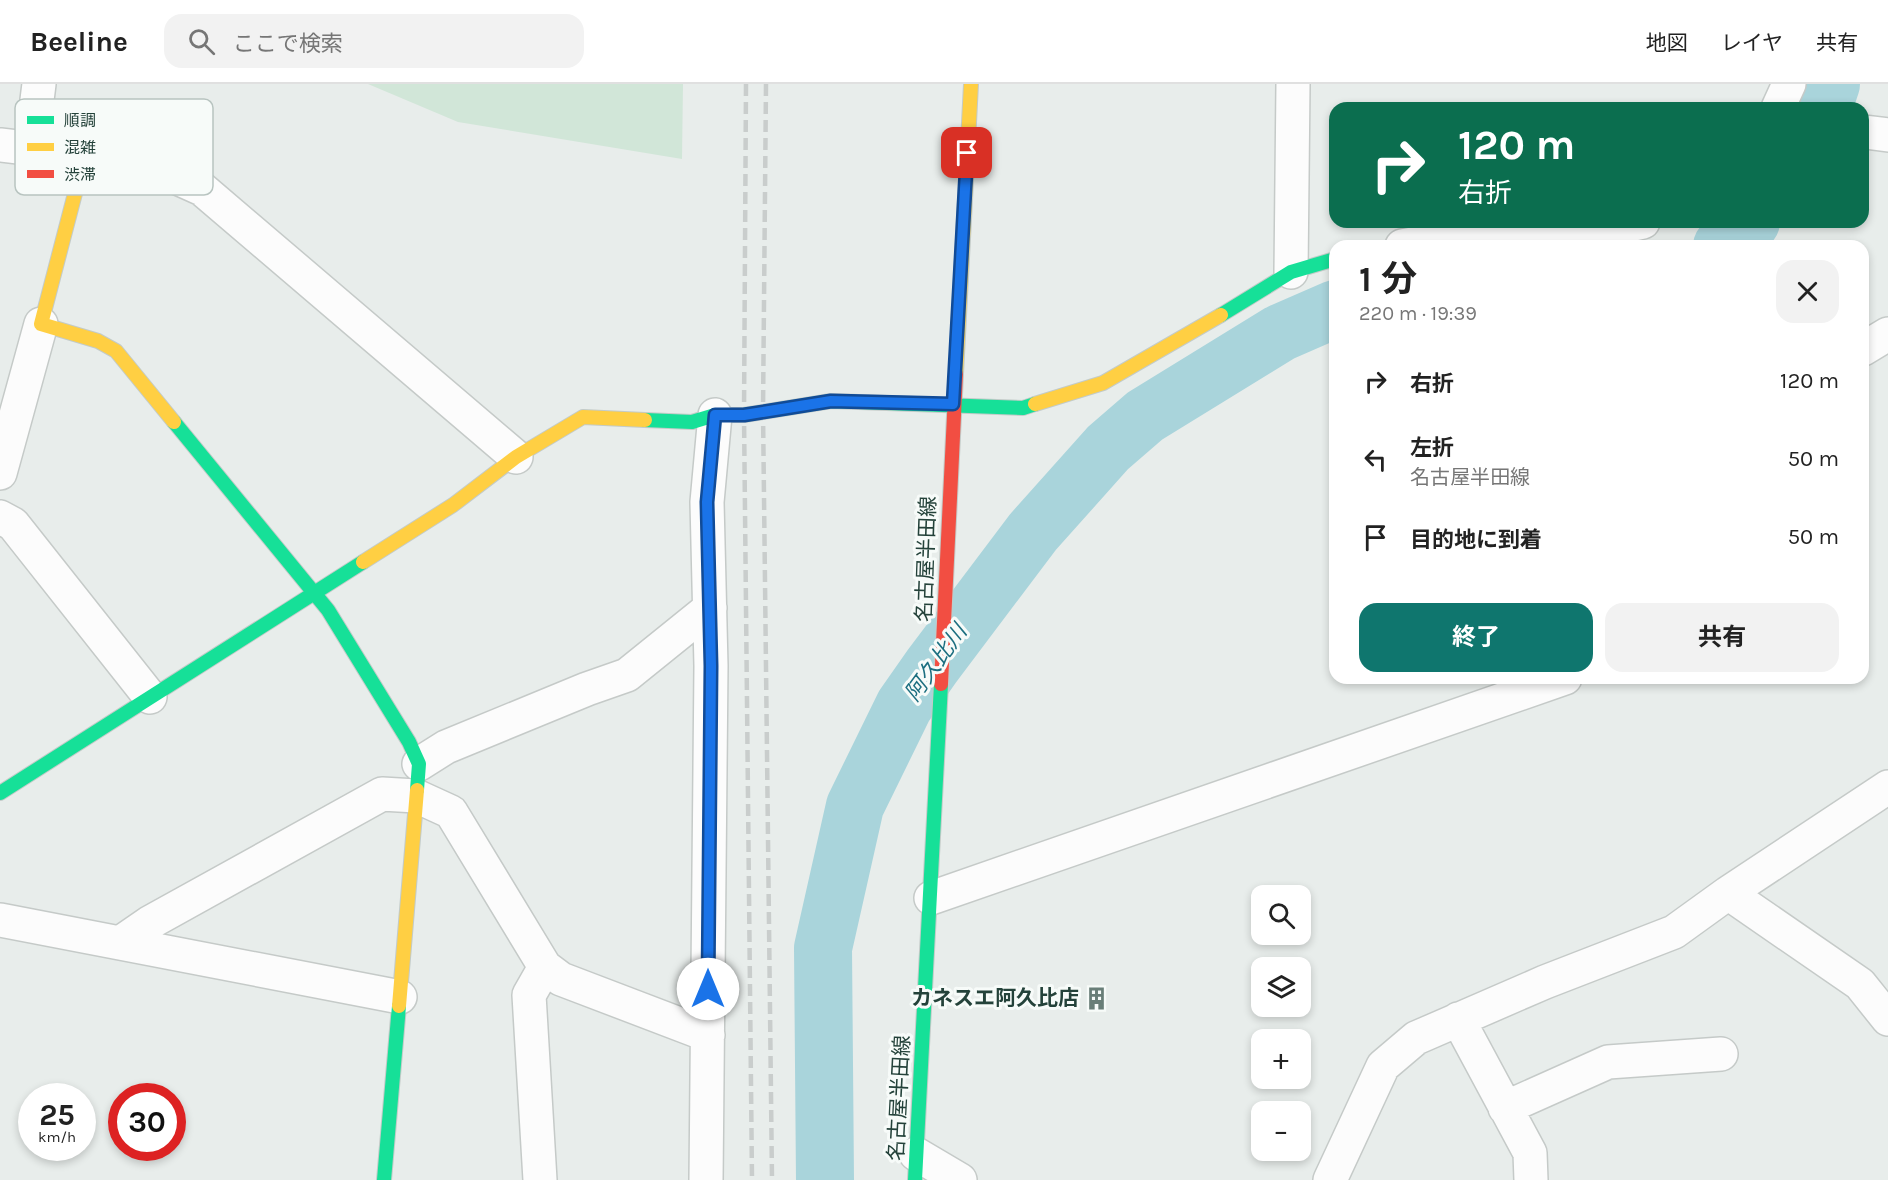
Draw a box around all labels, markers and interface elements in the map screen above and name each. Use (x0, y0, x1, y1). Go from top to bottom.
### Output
search box (164, 14, 584, 68)
text: Beeline (30, 25, 128, 58)
icon: search (185, 25, 218, 58)
text: ここで検索 (233, 31, 343, 57)
text: 地図 (1646, 31, 1688, 55)
text: レイヤ (1721, 31, 1783, 55)
text: 共有 (1816, 31, 1858, 55)
legend (15, 99, 213, 195)
text: 順調 (64, 111, 96, 130)
text: 120 m (1458, 120, 1575, 170)
icon: right (1359, 126, 1437, 204)
pin (941, 127, 992, 178)
icon: arrive (950, 136, 983, 169)
text: 混雑 (64, 138, 96, 157)
text: 渋滞 (64, 165, 96, 184)
text: 右折 (1458, 177, 1512, 209)
text: 1 分 (1359, 258, 1417, 300)
button: close (1776, 260, 1839, 323)
text: 220 m · 19:39 (1359, 302, 1477, 325)
icon: right (1359, 365, 1392, 398)
text: 120 m (1780, 368, 1839, 394)
text: 右折 (1410, 371, 1454, 397)
text: 左折 (1410, 435, 1454, 461)
icon: left (1359, 443, 1392, 476)
text: 50 m (1788, 446, 1839, 472)
text: 名古屋半田線 (1410, 466, 1530, 489)
street label: 名古屋半田線 (912, 496, 940, 622)
icon: arrive (1359, 521, 1392, 554)
text: 50 m (1788, 524, 1839, 550)
text: 目的地に到着 (1410, 527, 1542, 553)
button: 終了 (1359, 603, 1593, 672)
button: 共有 (1605, 603, 1839, 672)
water label: 阿久比川 (900, 618, 974, 706)
map controls (1251, 885, 1311, 1161)
button: search (1251, 885, 1311, 945)
position arrow (676, 957, 740, 1021)
button: layers (1251, 957, 1311, 1017)
building icon: カネスエ阿久比店 (1084, 985, 1110, 1011)
place label: カネスエ阿久比店 (911, 986, 1079, 1010)
button: + (1251, 1029, 1311, 1089)
street label: 名古屋半田線 (884, 1034, 914, 1162)
speed limit sign: 30 (108, 1083, 186, 1161)
text: 25 (39, 1097, 75, 1133)
button: − (1251, 1101, 1311, 1161)
text: km/h (38, 1128, 76, 1146)

